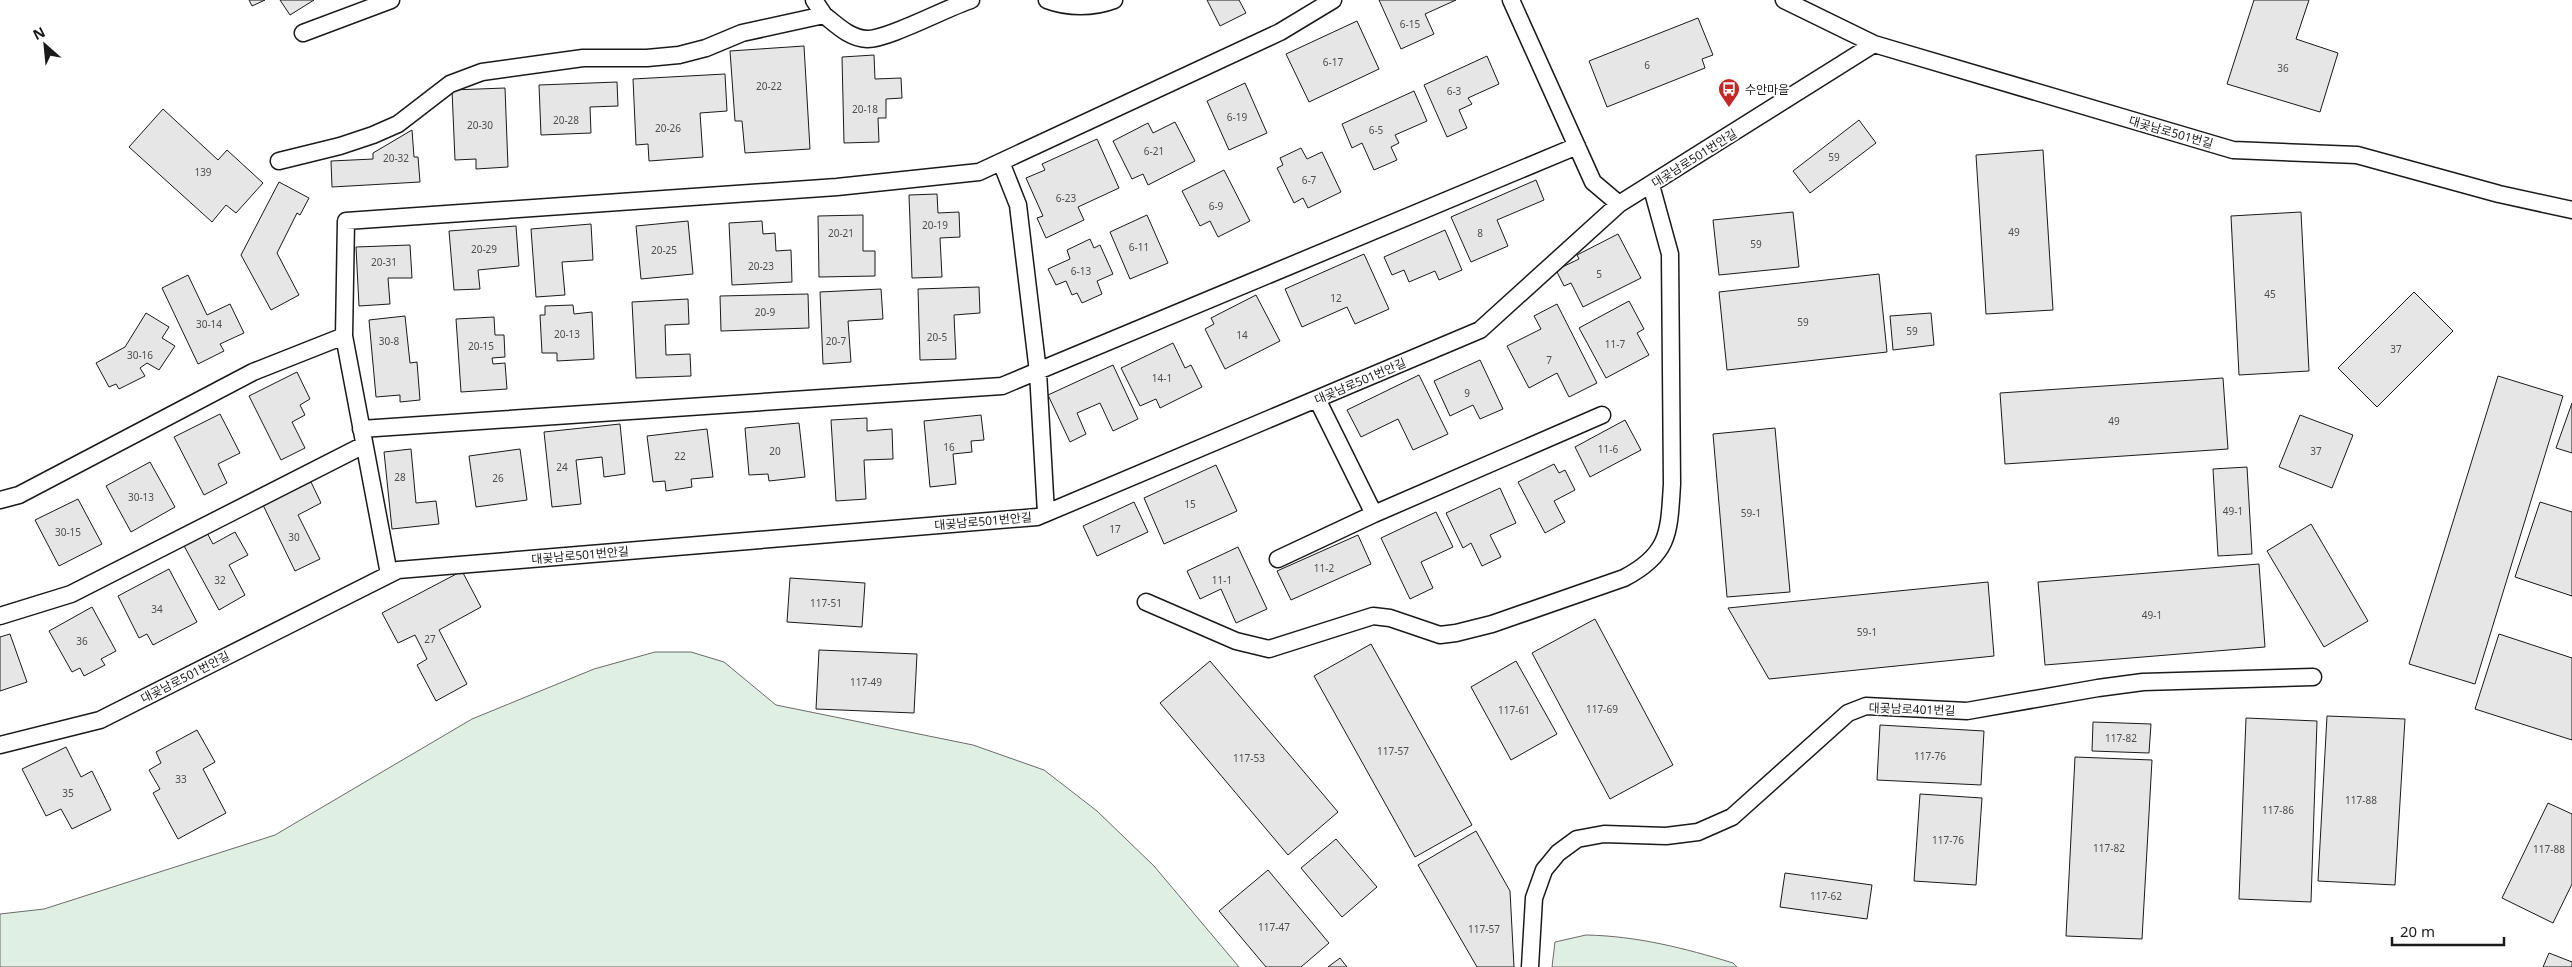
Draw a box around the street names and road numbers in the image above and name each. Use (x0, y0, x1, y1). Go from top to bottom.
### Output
street label: 대곶남로501번길 (2127, 112, 2215, 152)
street label: 대곶남로501번안길 (1648, 125, 1740, 191)
street label: 대곶남로501번안길 (1312, 354, 1408, 408)
street label: 대곶남로501번안길 (934, 508, 1032, 534)
street label: 대곶남로501번안길 (531, 542, 629, 568)
street label: 대곶남로501번안길 (138, 647, 232, 707)
street label: 대곶남로401번길 (1868, 699, 1956, 719)

